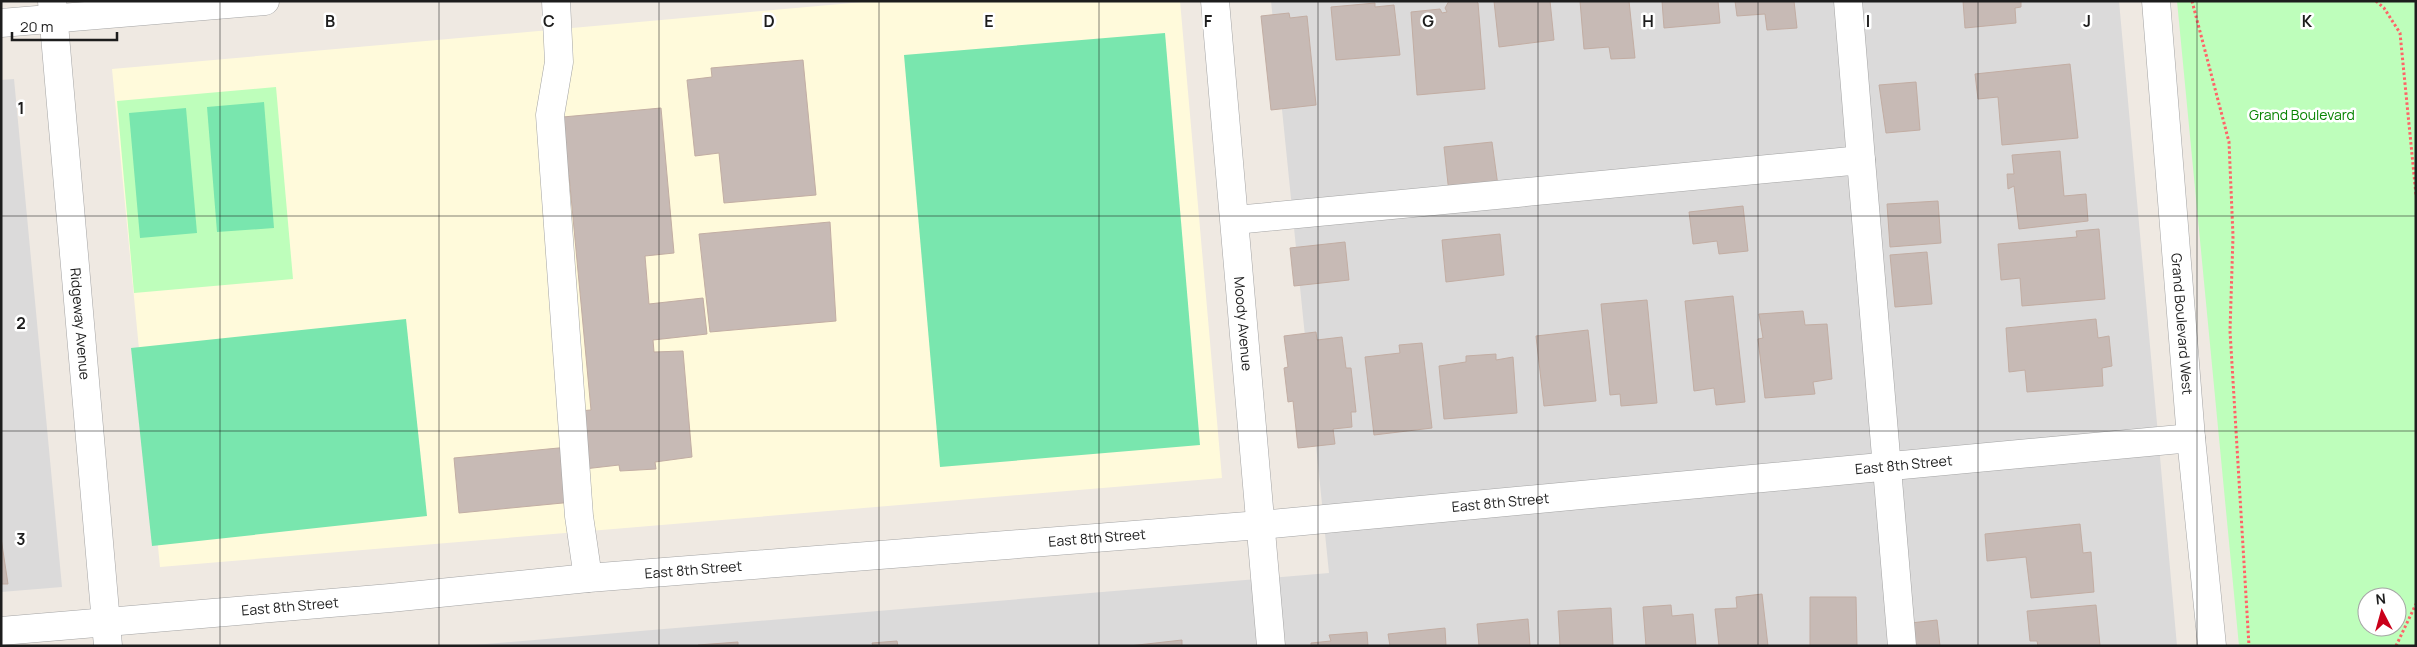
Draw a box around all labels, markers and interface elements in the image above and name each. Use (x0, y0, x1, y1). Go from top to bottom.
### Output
scale bar (12, 10, 118, 42)
text: B (325, 10, 335, 32)
text: C (543, 10, 555, 32)
text: D (763, 10, 775, 32)
text: E (984, 10, 994, 32)
text: F (1204, 10, 1213, 32)
text: G (1422, 10, 1434, 32)
text: H (1642, 10, 1654, 32)
text: I (1866, 10, 1870, 32)
text: J (2083, 10, 2091, 32)
text: K (2302, 10, 2313, 32)
text: 20 m (20, 16, 53, 37)
text: 1 (17, 97, 25, 119)
park label: Grand Boulevard (2249, 105, 2355, 124)
street label: Grand Boulevard West (2167, 252, 2198, 396)
street label: Ridgeway Avenue (66, 267, 95, 381)
street label: Moody Avenue (1230, 276, 1257, 372)
text: 2 (16, 312, 26, 334)
street label: East 8th Street (1854, 450, 1954, 478)
street label: East 8th Street (1451, 488, 1550, 516)
street label: East 8th Street (1048, 524, 1147, 551)
text: 3 (16, 528, 26, 550)
street label: East 8th Street (644, 556, 743, 583)
north arrow (2357, 587, 2407, 637)
text: N (2375, 589, 2387, 609)
street label: East 8th Street (240, 592, 340, 620)

